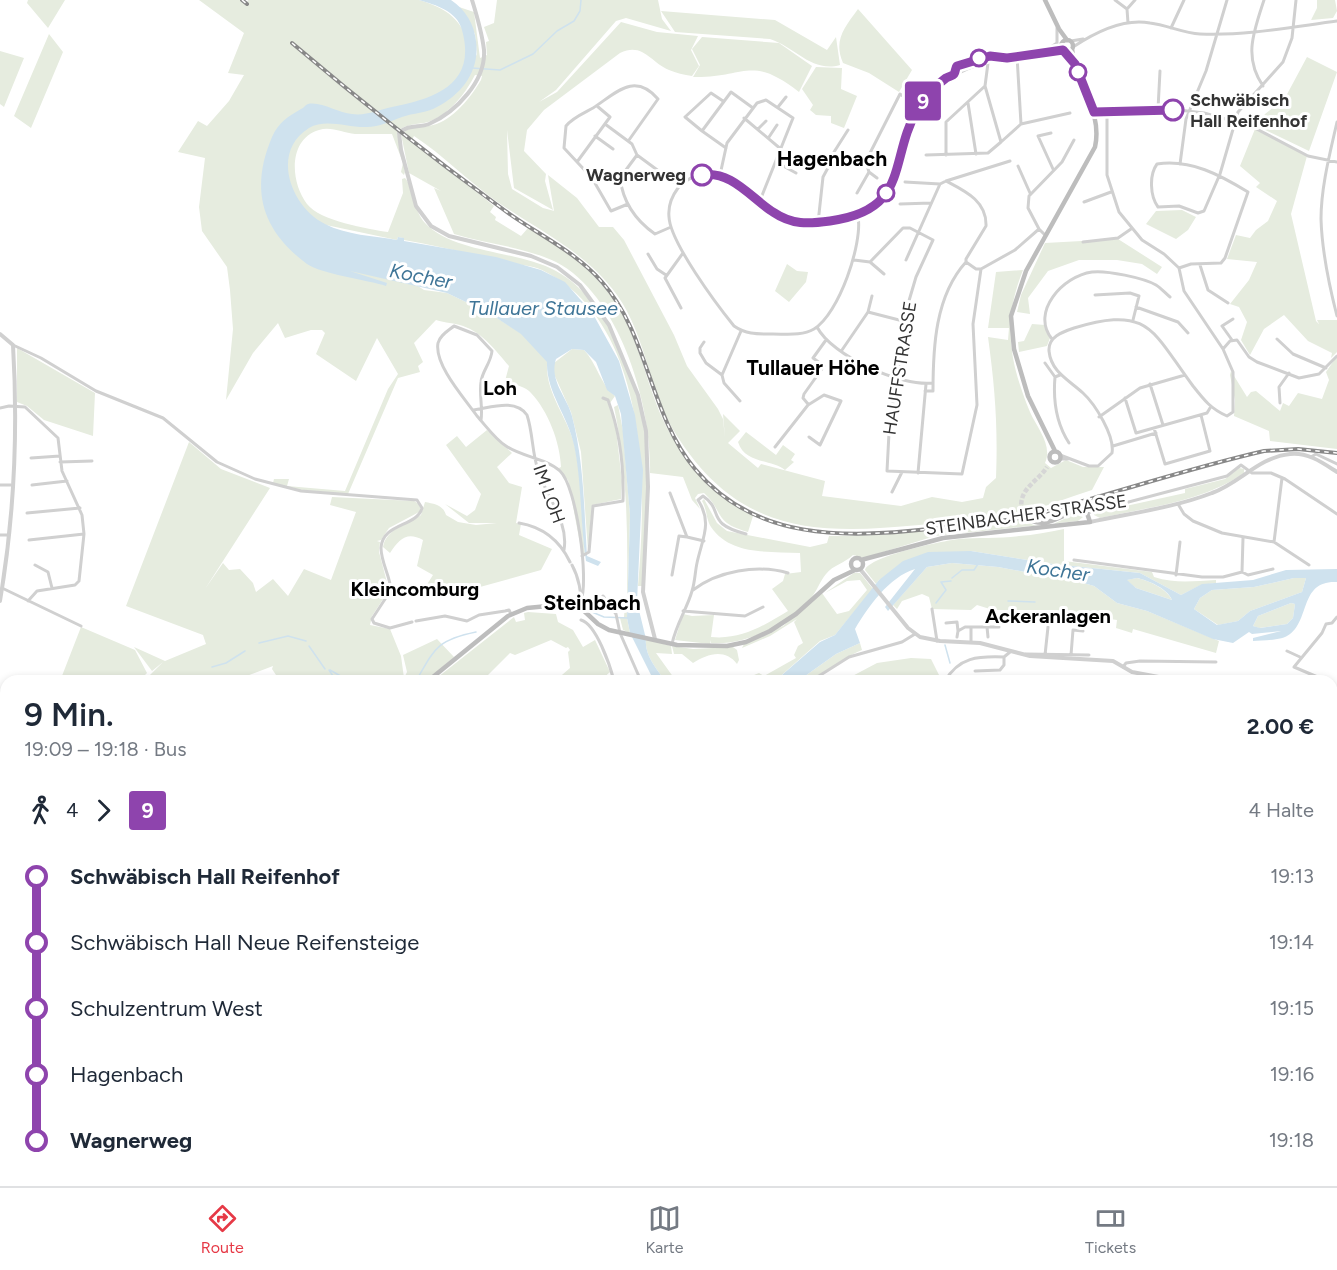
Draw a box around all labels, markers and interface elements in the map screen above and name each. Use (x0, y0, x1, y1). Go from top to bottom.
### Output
unlabelled marker (970, 49, 988, 67)
unlabelled marker (1069, 63, 1087, 81)
line badge: 9 (904, 82, 942, 120)
text: 9 (917, 89, 929, 114)
place label: Schwäbisch Hall Reifenhof (1190, 89, 1308, 132)
marker: Schwäbisch Hall Reifenhof (1162, 99, 1184, 121)
district label: Hagenbach (777, 146, 887, 171)
place label: Wagnerweg (586, 164, 686, 186)
marker: Wagnerweg (691, 164, 713, 186)
unlabelled marker (877, 184, 895, 202)
water label: Kocher (388, 258, 456, 294)
water label: Tullauer Stausee (468, 296, 618, 320)
street label: HAUFFSTRASSE (879, 300, 921, 436)
district label: Tullauer Höhe (747, 355, 880, 380)
district label: Loh (483, 376, 517, 400)
street label: IM LOH (528, 462, 570, 526)
street label: STEINBACHER STRASSE (924, 490, 1128, 540)
water label: Kocher (1025, 554, 1092, 586)
district label: Kleincomburg (351, 577, 479, 601)
district label: Steinbach (543, 590, 641, 615)
district label: Ackeranlagen (985, 604, 1111, 628)
text: 9 Min. (24, 695, 114, 734)
text: 2.00 € (1247, 713, 1314, 740)
text: 19:09 – 19:18 · Bus (24, 737, 187, 761)
icon: walk (24, 794, 57, 827)
icon: forward (87, 794, 120, 827)
text: 4 (66, 798, 78, 822)
text: 9 (141, 798, 154, 823)
text: 4 Halte (1249, 798, 1314, 822)
text: Schwäbisch Hall Reifenhof (70, 863, 340, 890)
text: 19:13 (1270, 864, 1314, 888)
text: Schwäbisch Hall Neue Reifensteige (70, 929, 419, 956)
text: 19:14 (1269, 930, 1314, 954)
text: Schulzentrum West (70, 995, 263, 1022)
text: 19:15 (1270, 996, 1314, 1020)
text: Hagenbach (70, 1061, 183, 1088)
text: 19:16 (1270, 1062, 1314, 1086)
text: Wagnerweg (70, 1127, 192, 1154)
text: 19:18 (1269, 1128, 1314, 1152)
tab: Route (201, 1202, 244, 1257)
tab: Karte (645, 1202, 683, 1257)
tab: Tickets (1085, 1202, 1136, 1257)

